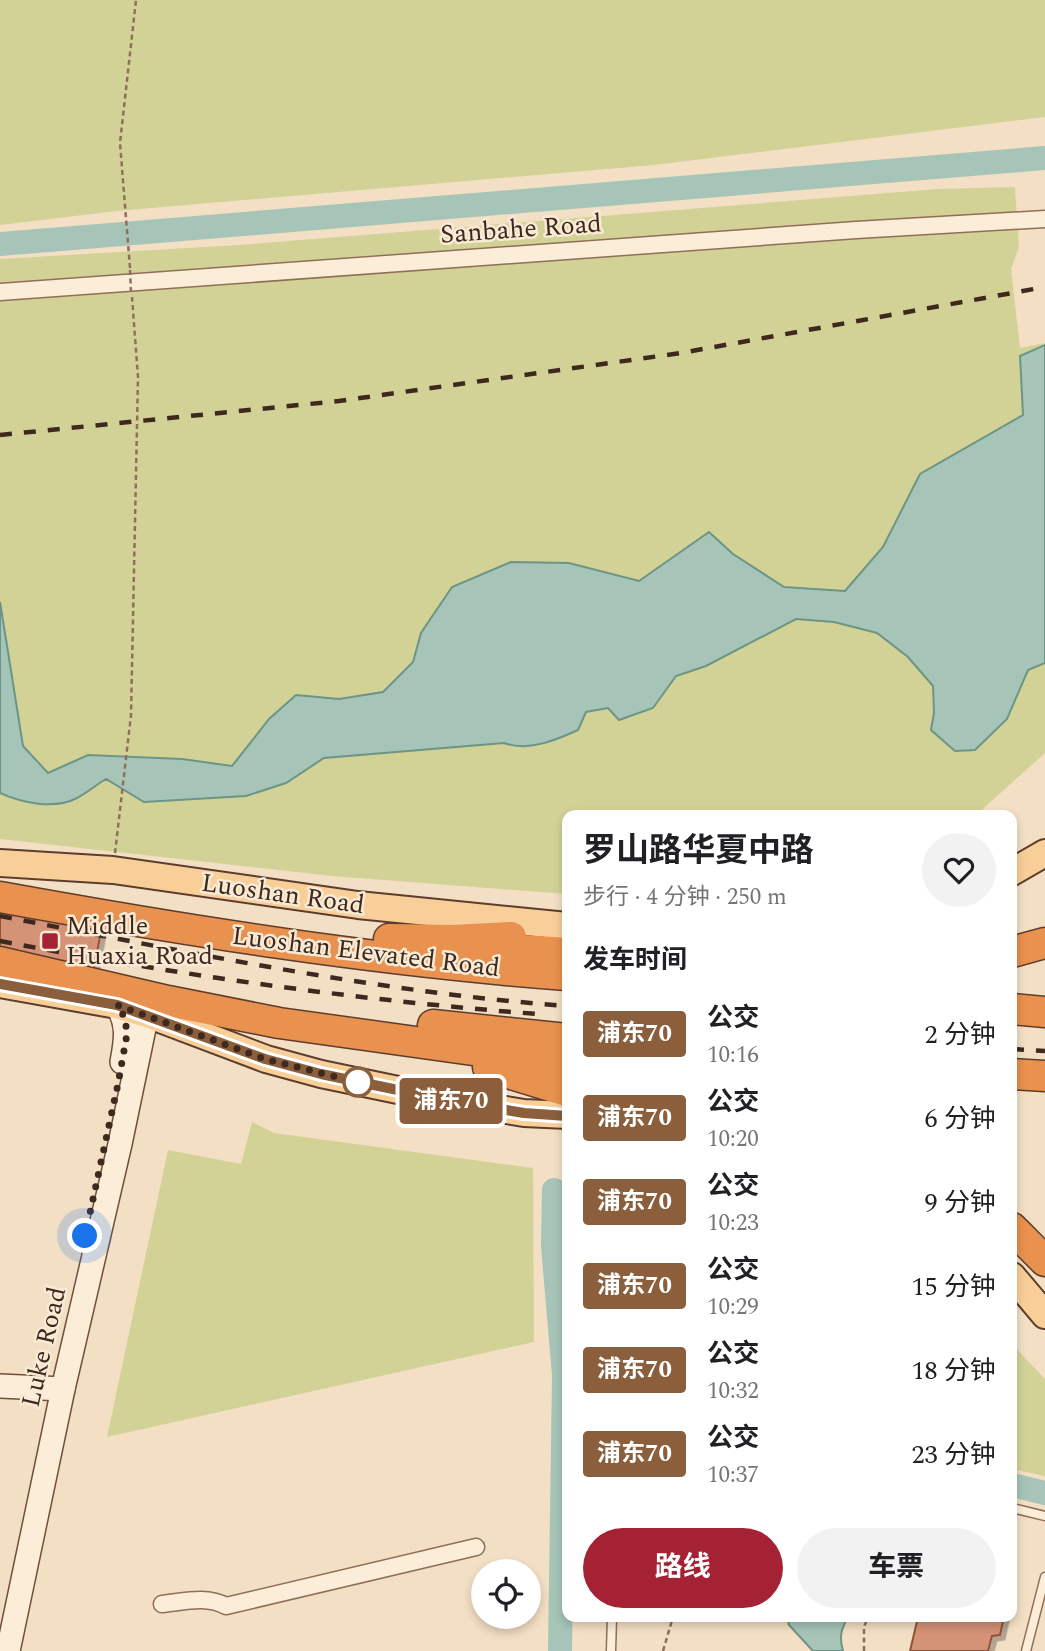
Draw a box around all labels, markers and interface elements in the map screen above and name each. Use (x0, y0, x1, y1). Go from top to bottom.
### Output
street label: Sanbahe Road (439, 203, 603, 255)
text: 罗山路华夏中路 (583, 826, 814, 876)
button: heart (922, 833, 996, 907)
street label: Luoshan Road (199, 863, 367, 925)
text: 步行 · 4 分钟 · 250 m (583, 880, 787, 915)
place label: Middle Huaxia Road (66, 906, 213, 976)
street label: Luoshan Elevated Road (230, 916, 502, 988)
marker: Middle Huaxia Road (40, 931, 60, 951)
text: 发车时间 (583, 940, 687, 980)
text: 公交 (707, 998, 759, 1038)
text: 2 分钟 (924, 1015, 996, 1055)
text: 浦东70 (597, 1016, 672, 1052)
text: 10:16 (707, 1038, 759, 1073)
unlabelled marker (343, 1067, 373, 1097)
line badge: 浦东70 (402, 1078, 500, 1124)
text: 公交 (707, 1082, 759, 1122)
text: 浦东70 (414, 1083, 488, 1119)
text: 6 分钟 (924, 1099, 996, 1139)
text: 浦东70 (597, 1100, 672, 1136)
text: 10:20 (707, 1122, 759, 1157)
text: 公交 (707, 1166, 759, 1206)
text: 9 分钟 (924, 1183, 996, 1223)
text: 浦东70 (597, 1184, 672, 1220)
text: 10:23 (707, 1206, 759, 1241)
your location (67, 1218, 102, 1253)
text: 公交 (707, 1250, 759, 1290)
text: 15 分钟 (911, 1267, 996, 1307)
text: 浦东70 (597, 1268, 672, 1304)
street label: Luke Road (11, 1283, 77, 1411)
text: 10:29 (707, 1290, 759, 1325)
text: 公交 (707, 1334, 759, 1374)
text: 18 分钟 (911, 1351, 996, 1391)
text: 浦东70 (597, 1352, 672, 1388)
text: 10:32 (707, 1374, 759, 1409)
text: 公交 (707, 1418, 759, 1458)
text: 23 分钟 (911, 1435, 996, 1475)
text: 浦东70 (597, 1436, 672, 1472)
text: 10:37 (707, 1458, 759, 1493)
button: 路线 (583, 1528, 783, 1608)
button: 车票 (797, 1528, 996, 1608)
map controls (471, 1559, 541, 1629)
button: locate (471, 1559, 541, 1629)

